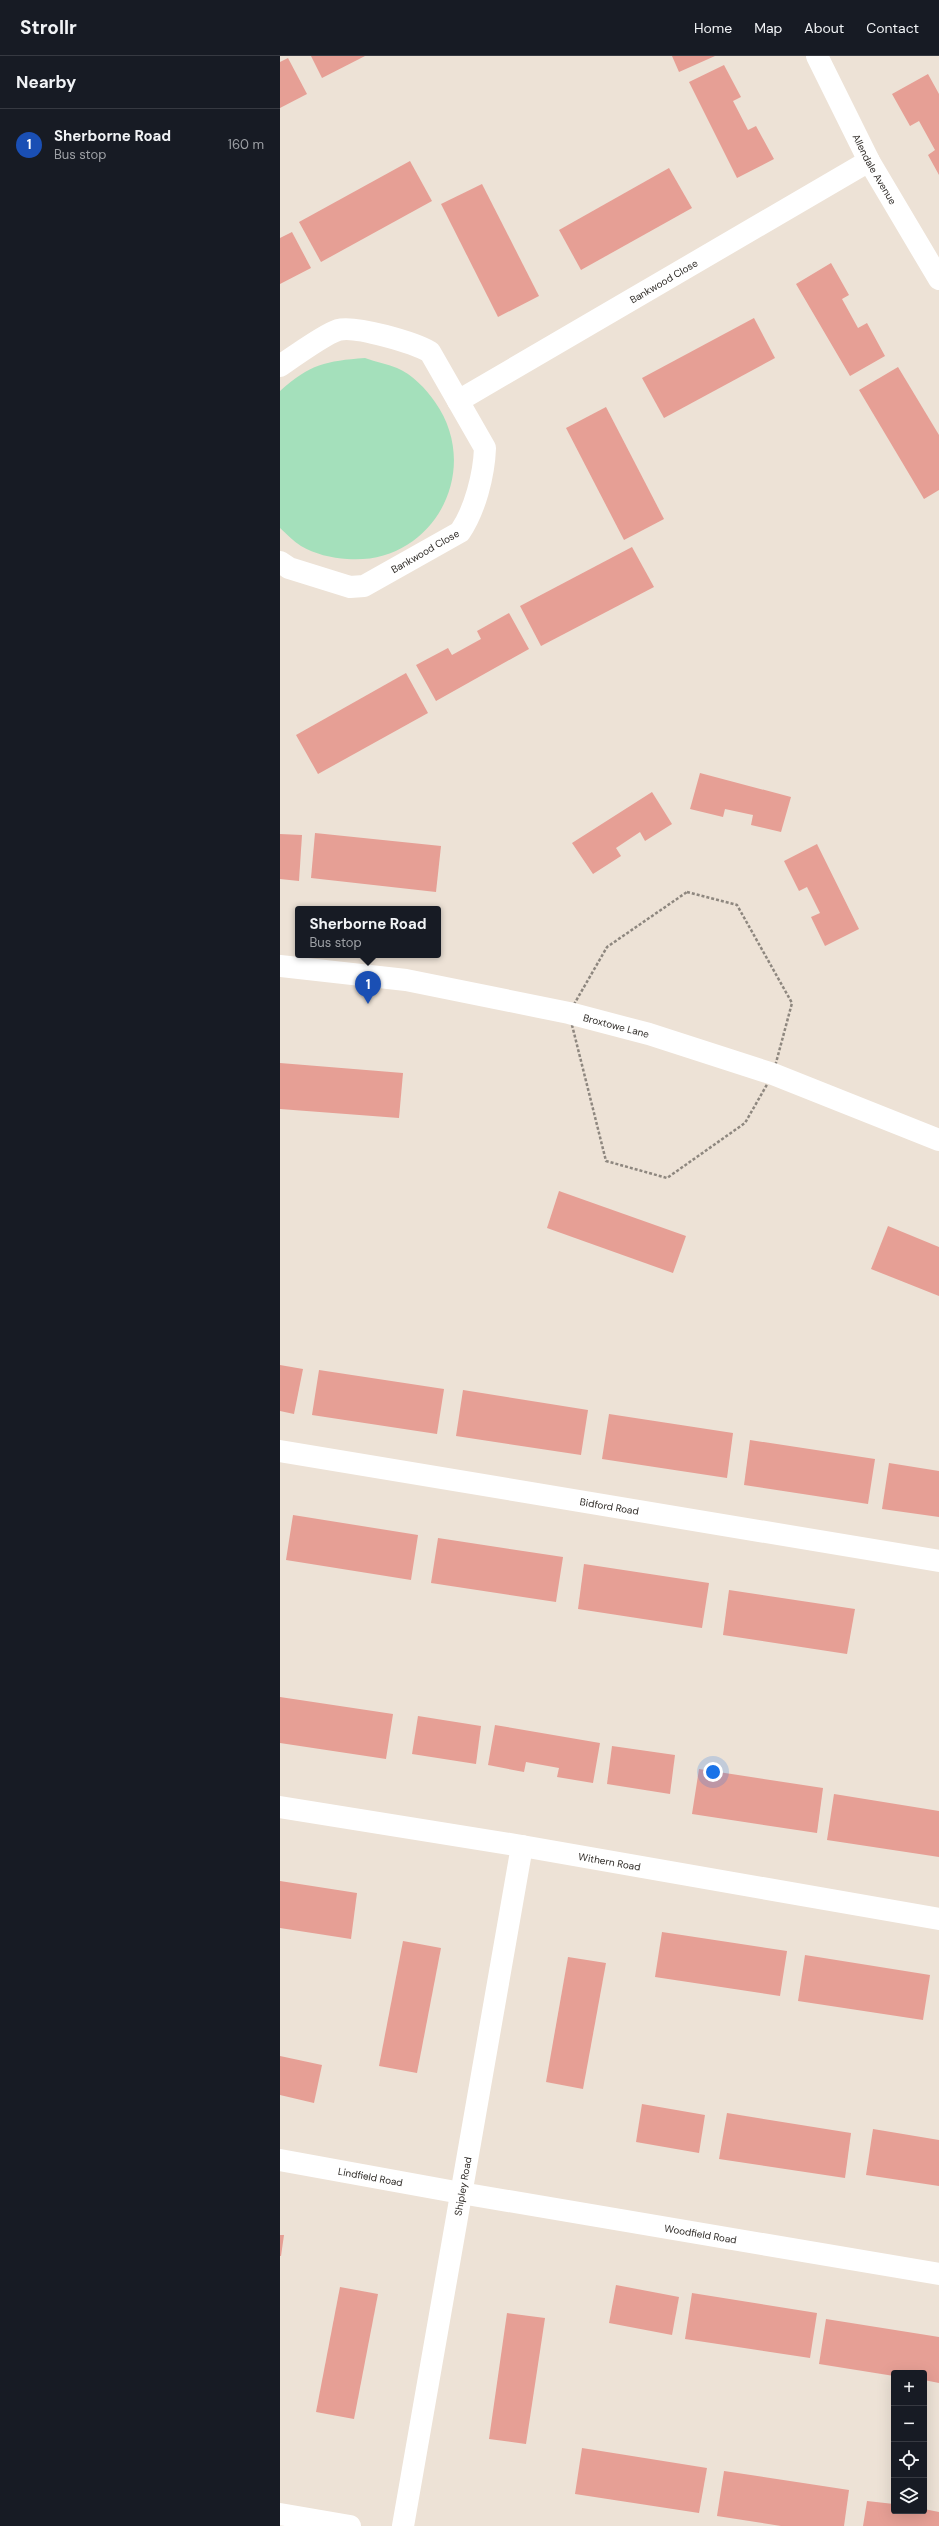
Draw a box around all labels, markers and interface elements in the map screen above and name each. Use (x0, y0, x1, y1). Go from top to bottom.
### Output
text: Strollr (20, 15, 77, 40)
text: Home (694, 19, 732, 37)
text: Map (754, 19, 782, 37)
text: About (804, 19, 844, 37)
text: Contact (866, 19, 919, 37)
text: Nearby (16, 71, 76, 93)
text: Sherborne Road (54, 126, 171, 146)
street label: Allendale Avenue (850, 132, 899, 207)
text: 1 (27, 136, 31, 153)
text: 160 m (228, 136, 264, 153)
text: Bus stop (54, 146, 106, 163)
street label: Bankwood Close (627, 256, 700, 306)
street label: Bankwood Close (389, 527, 462, 576)
popup (295, 906, 441, 958)
text: Sherborne Road (309, 914, 427, 934)
text: Bus stop (309, 934, 362, 951)
pin: 1 (355, 971, 381, 1004)
street label: Broxtowe Lane (582, 1011, 651, 1041)
street label: Bidford Road (579, 1495, 640, 1518)
your location (703, 1762, 723, 1782)
street label: Withern Road (577, 1850, 642, 1874)
street label: Shipley Road (451, 2156, 474, 2217)
street label: Lindfield Road (337, 2165, 404, 2189)
street label: Woodfield Road (663, 2222, 738, 2247)
map controls (891, 2370, 927, 2514)
button: + (891, 2370, 927, 2406)
button: − (891, 2406, 927, 2442)
button: locate (891, 2442, 927, 2478)
button: layers (891, 2478, 927, 2514)

